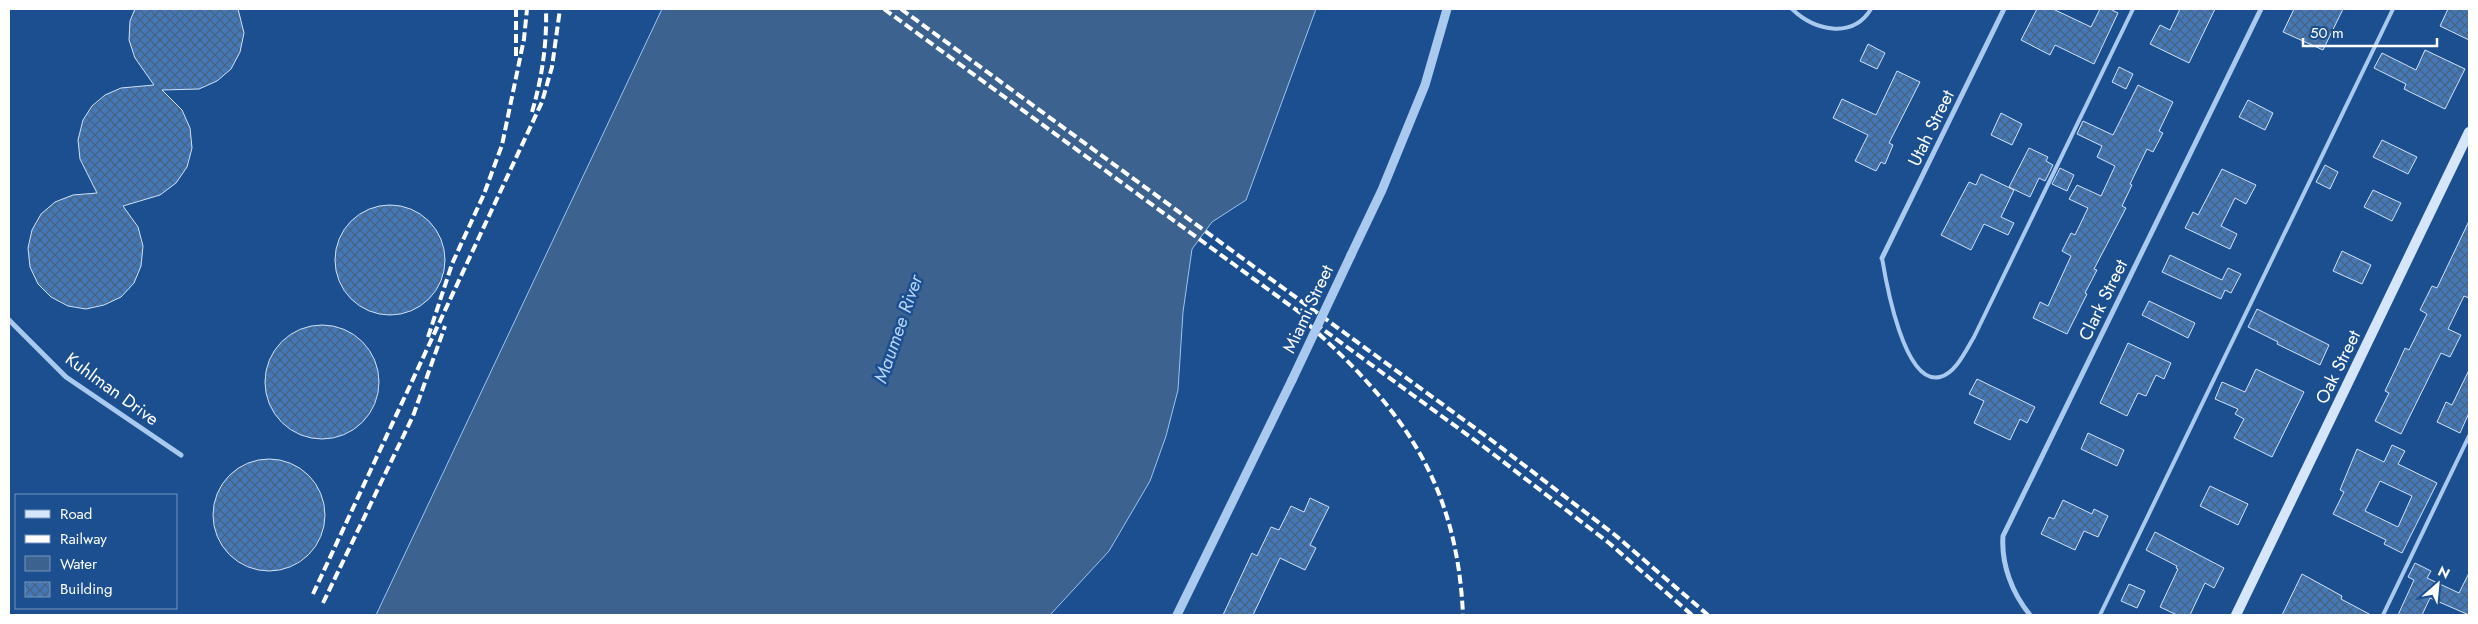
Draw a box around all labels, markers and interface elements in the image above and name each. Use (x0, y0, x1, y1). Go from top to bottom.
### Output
scale bar (2303, 15, 2437, 47)
text: 50 m (2310, 22, 2344, 44)
street label: Utah Street (1901, 85, 1961, 171)
street label: Clark Street (2072, 254, 2134, 345)
street label: Miami Street (1276, 260, 1340, 358)
water label: Maumee River (867, 270, 930, 387)
street label: Oak Street (2309, 325, 2367, 408)
street label: Kuhlman Drive (60, 346, 164, 432)
legend (15, 494, 178, 609)
text: Road (60, 503, 92, 525)
text: Railway (60, 528, 107, 550)
text: Water (60, 553, 98, 575)
north arrow (2413, 559, 2463, 609)
text: N (2434, 561, 2453, 584)
text: Building (60, 578, 112, 600)

